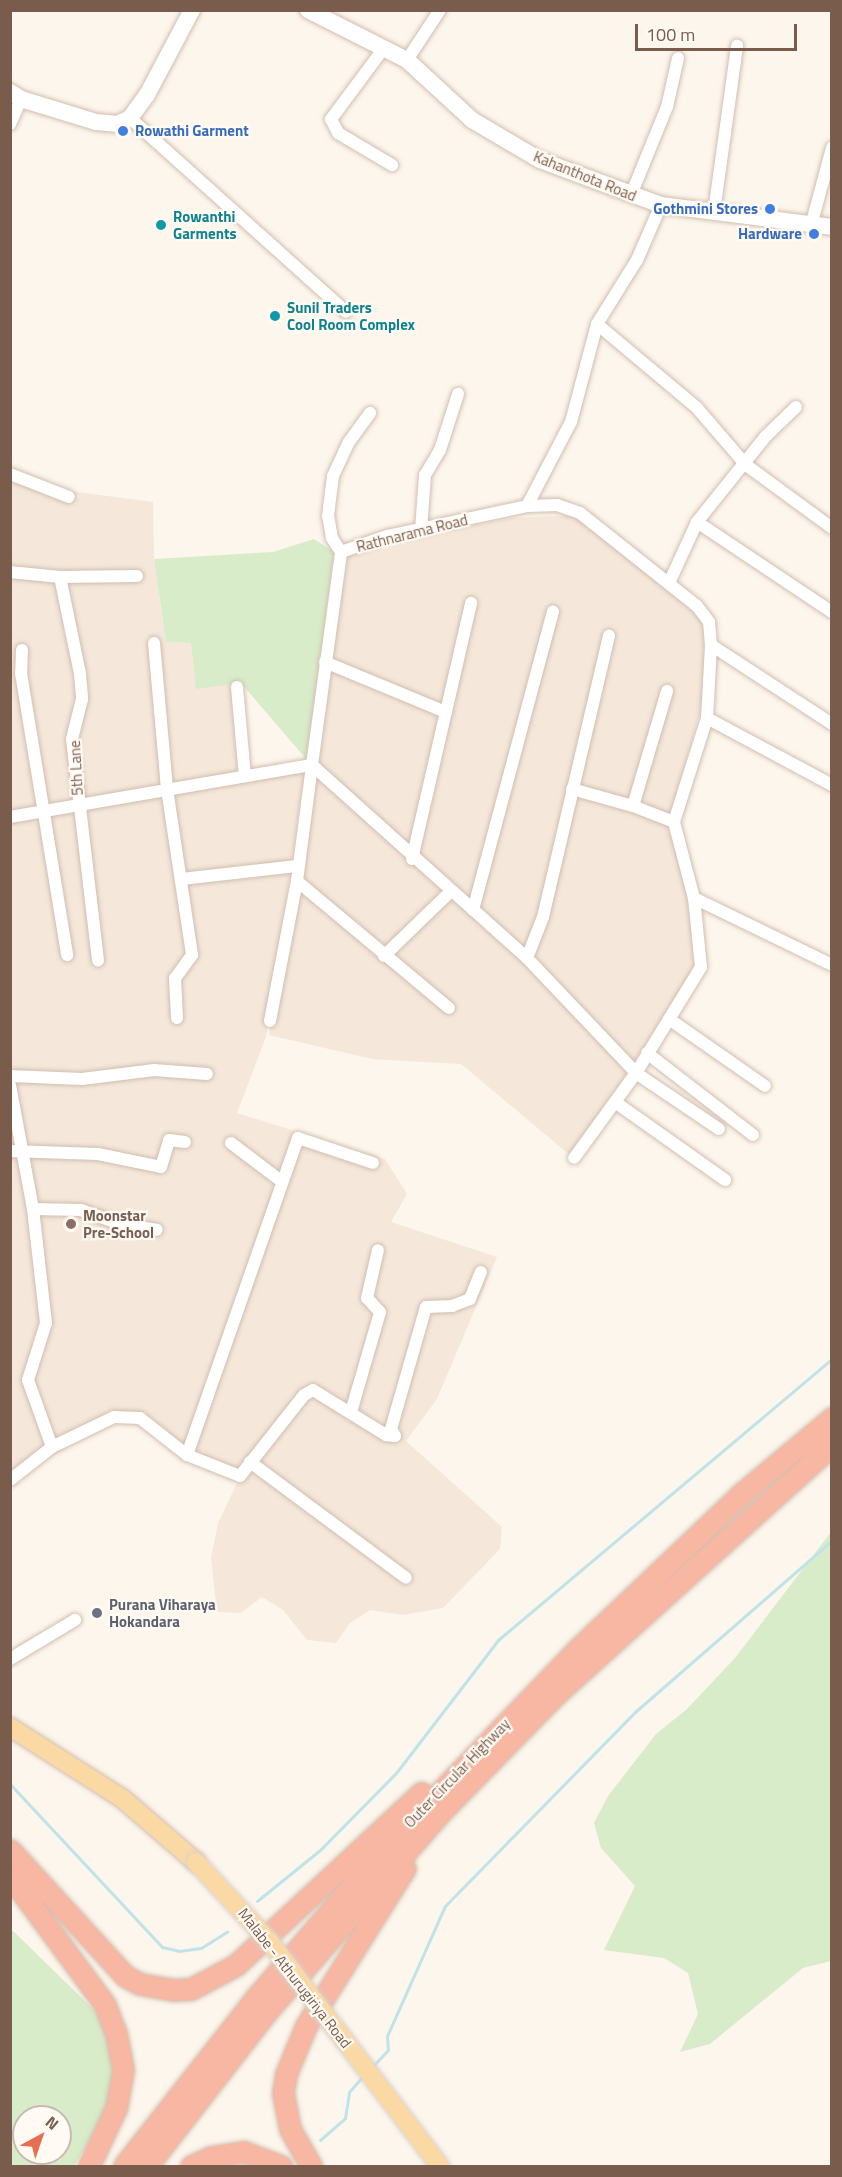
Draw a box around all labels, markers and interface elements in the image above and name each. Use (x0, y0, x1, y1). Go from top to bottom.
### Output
scale bar (638, 12, 800, 50)
text: 100 m (646, 21, 695, 48)
place label: Rowathi Garment (135, 122, 249, 140)
marker: Rowathi Garment (116, 124, 130, 138)
street label: Kahanthota Road (531, 147, 639, 205)
place label: Gothmini Stores (653, 200, 758, 218)
marker: Gothmini Stores (763, 202, 777, 216)
place label: Rowanthi Garments (173, 207, 236, 242)
marker: Rowanthi Garments (154, 218, 168, 232)
place label: Hardware (738, 225, 802, 243)
marker: Hardware (807, 227, 821, 241)
place label: Sunil Traders Cool Room Complex (287, 298, 415, 333)
marker: Sunil Traders Cool Room Complex (268, 309, 282, 323)
street label: Rathnarama Road (354, 510, 470, 556)
street label: 5th Lane (66, 740, 86, 796)
place label: Moonstar Pre-School (83, 1206, 154, 1241)
marker: Moonstar Pre-School (64, 1217, 78, 1231)
place label: Purana Viharaya Hokandara (109, 1595, 216, 1630)
marker: Purana Viharaya Hokandara (90, 1606, 104, 1620)
street label: Outer Circular Highway (400, 1715, 514, 1831)
street label: Malabe - Athurugiriya Road (235, 1904, 355, 2052)
north arrow (12, 2105, 72, 2165)
text: N (40, 2110, 64, 2136)

